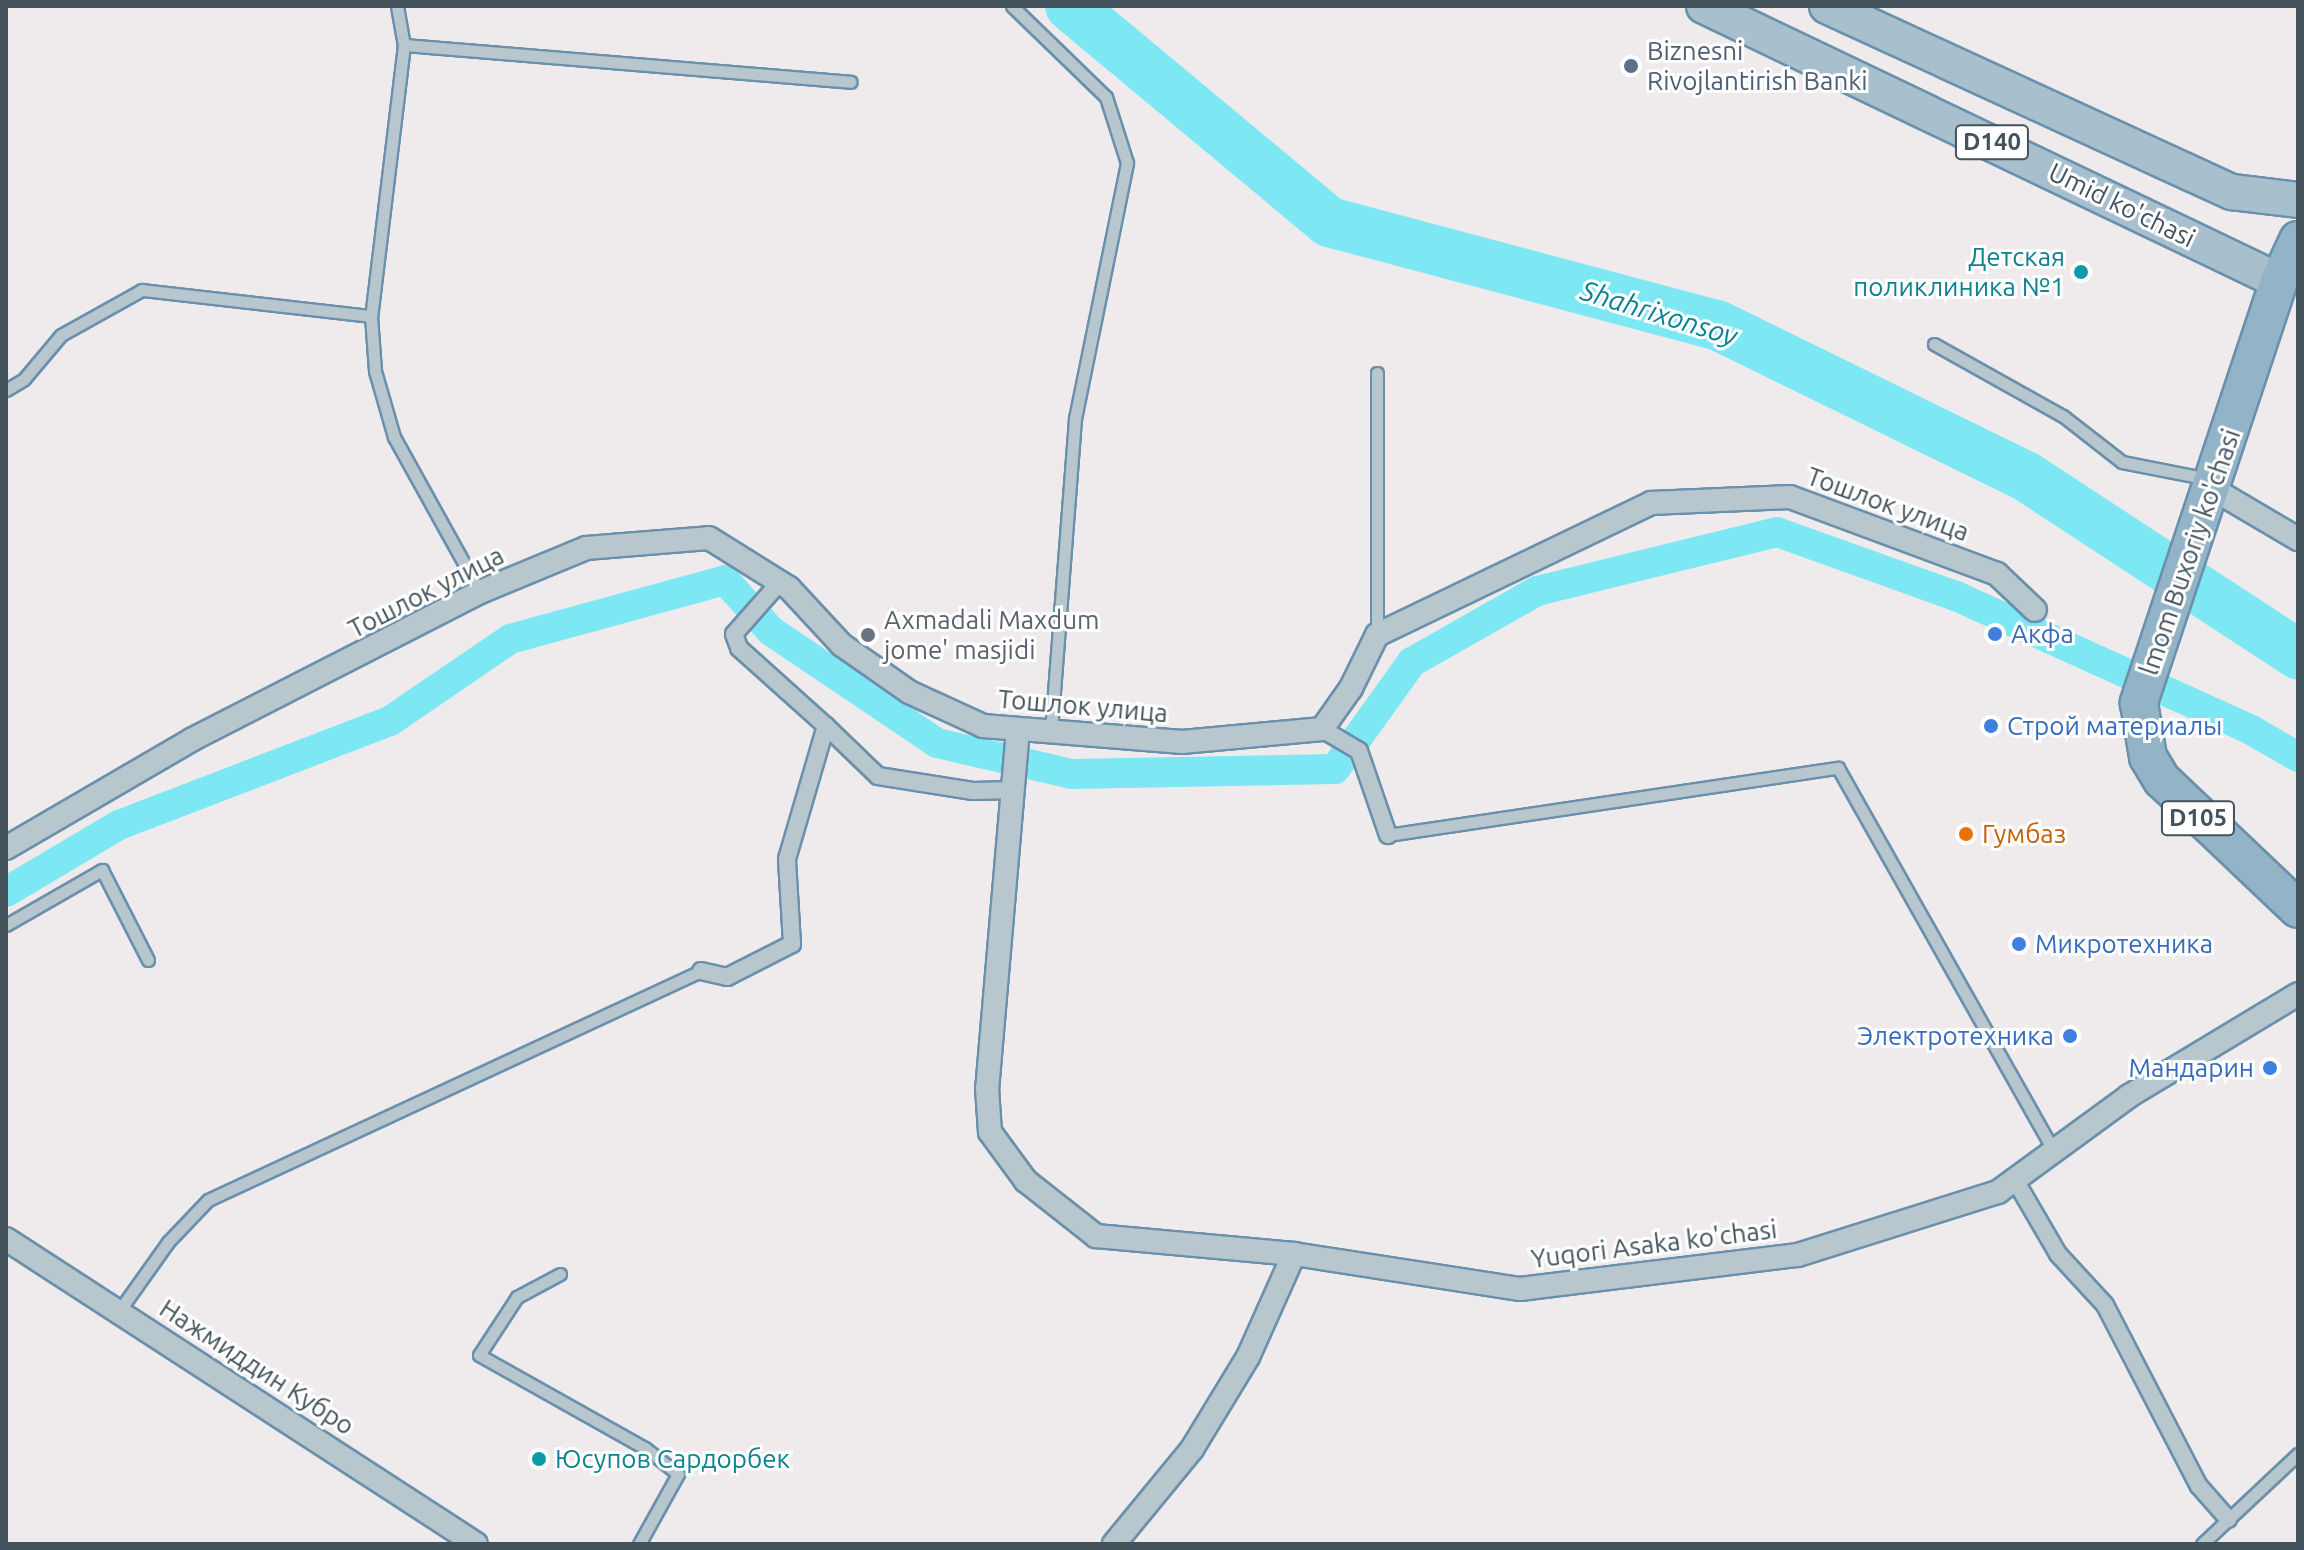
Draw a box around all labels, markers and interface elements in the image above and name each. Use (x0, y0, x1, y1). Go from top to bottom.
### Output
place label: Biznesni Rivojlantirish Banki (1647, 35, 1868, 96)
marker: Biznesni Rivojlantirish Banki (1622, 57, 1640, 75)
road number: D140 (1954, 122, 2030, 162)
street label: Umid ko'chasi (2044, 156, 2200, 254)
place label: Детская поликлиника №1 (1853, 241, 2065, 302)
marker: Детская поликлиника №1 (2072, 263, 2090, 281)
water label: Shahrixonsoy (1577, 273, 1741, 353)
street label: lmom Buxoriy ko'chasi (2133, 425, 2247, 679)
street label: Тошлок улица (1803, 460, 1973, 548)
street label: Тошлок улица (343, 539, 509, 645)
place label: Axmadali Maxdum jome' masjidi (884, 604, 1099, 666)
place label: Акфа (2011, 618, 2074, 650)
marker: Акфа (1986, 625, 2004, 643)
marker: Axmadali Maxdum jome' masjidi (859, 626, 877, 644)
street label: Тошлок улица (997, 683, 1169, 729)
place label: Строй материалы (2007, 710, 2222, 742)
marker: Строй материалы (1982, 717, 2000, 735)
road number: D105 (2160, 798, 2236, 838)
place label: Гумбаз (1982, 818, 2066, 850)
marker: Гумбаз (1957, 825, 1975, 843)
place label: Микротехника (2035, 928, 2213, 960)
marker: Микротехника (2010, 935, 2028, 953)
place label: Электротехника (1857, 1020, 2054, 1052)
marker: Электротехника (2061, 1027, 2079, 1045)
place label: Мандарин (2128, 1052, 2254, 1084)
marker: Мандарин (2261, 1059, 2279, 1077)
street label: Yuqori Asaka ko'chasi (1529, 1213, 1779, 1275)
street label: Нажмиддин Кубро (154, 1292, 360, 1442)
place label: Юсупов Сардорбек (555, 1443, 790, 1475)
marker: Юсупов Сардорбек (530, 1450, 548, 1468)

